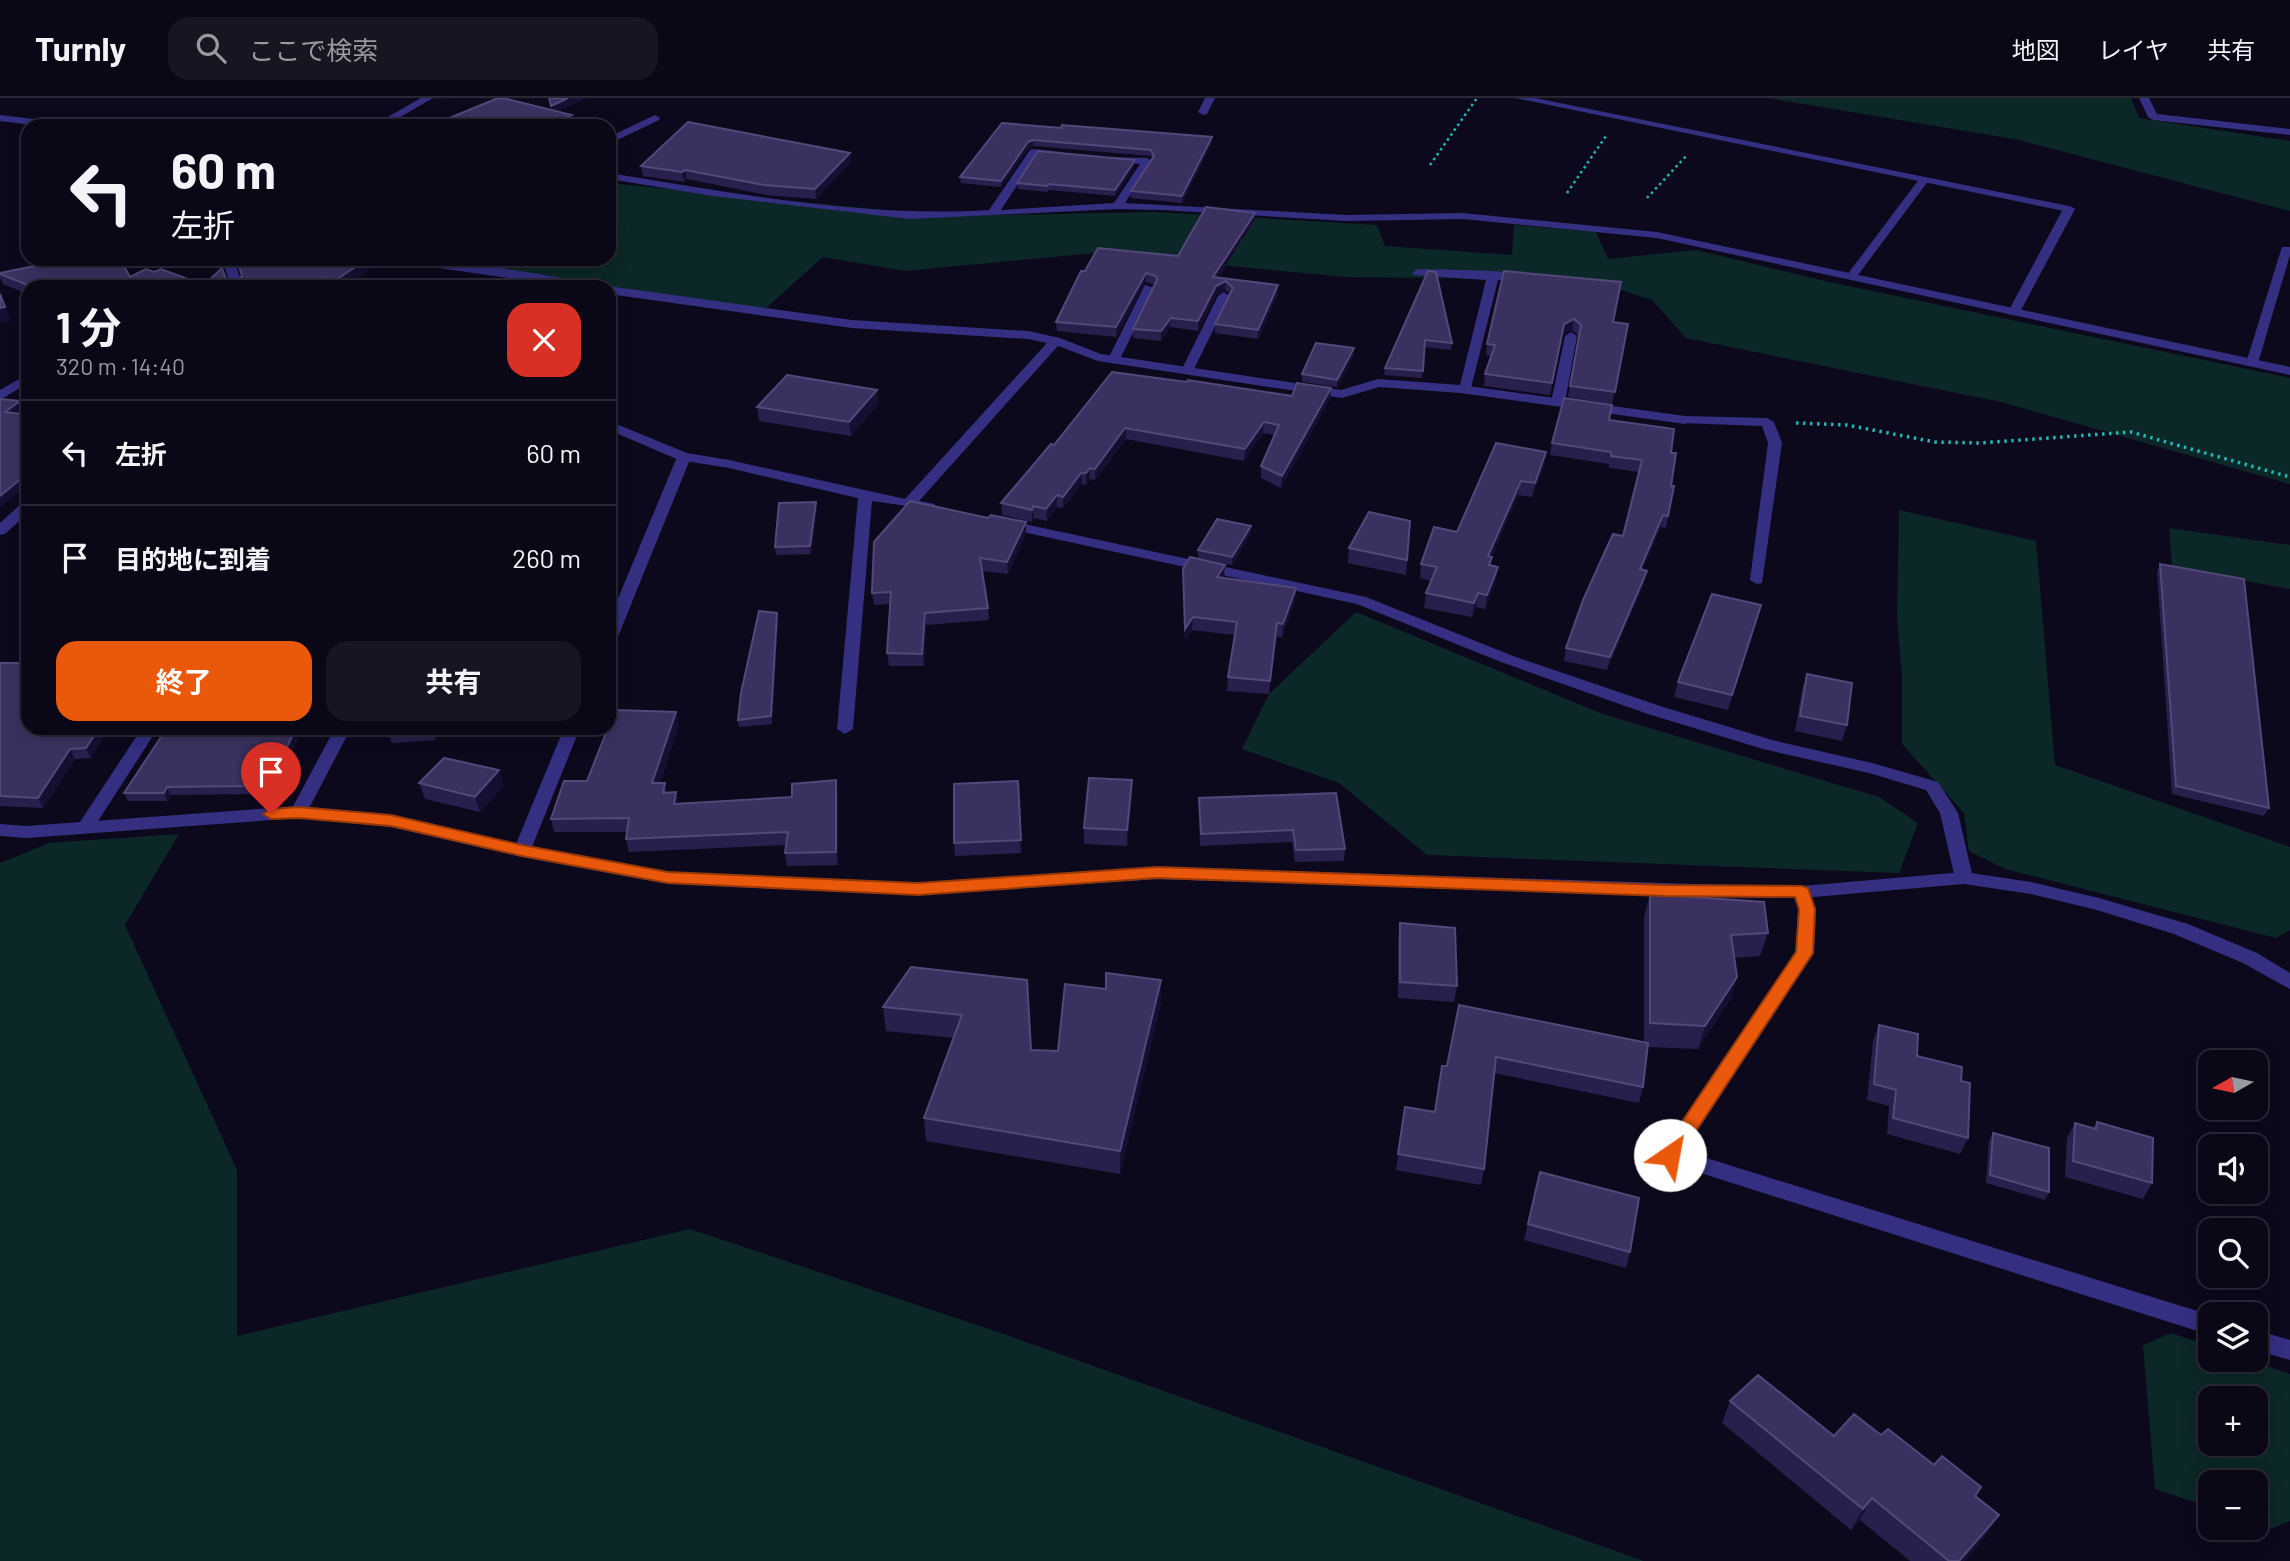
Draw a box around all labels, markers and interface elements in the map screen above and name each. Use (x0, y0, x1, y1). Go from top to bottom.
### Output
search box (168, 17, 658, 80)
text: Turnly (35, 28, 126, 68)
icon: search (192, 29, 230, 67)
text: ここで検索 (248, 34, 378, 65)
text: 地図 (2012, 35, 2060, 64)
text: レイヤ (2098, 35, 2169, 64)
text: 共有 (2207, 35, 2255, 64)
text: 60 m (171, 140, 276, 199)
icon: left (56, 147, 147, 238)
text: 左折 (171, 205, 235, 243)
text: 1 分 (56, 301, 121, 351)
button: close (507, 303, 581, 377)
text: 320 m · 14:40 (56, 352, 185, 380)
icon: left (56, 434, 94, 472)
text: 60 m (526, 437, 581, 468)
text: 左折 (115, 438, 167, 469)
icon: arrive (56, 539, 94, 577)
text: 260 m (512, 542, 581, 573)
text: 目的地に到着 (115, 543, 271, 574)
button: 終了 (56, 641, 312, 721)
button: 共有 (326, 641, 581, 721)
pin (241, 742, 301, 814)
icon: arrive (252, 753, 290, 791)
north arrow (2198, 1050, 2268, 1120)
map controls (2198, 1050, 2268, 1540)
position arrow (1633, 1118, 1707, 1192)
button: sound (2198, 1134, 2268, 1204)
button: search (2198, 1218, 2268, 1288)
button: layers (2198, 1302, 2268, 1372)
button: + (2198, 1386, 2268, 1456)
button: − (2198, 1470, 2268, 1540)

